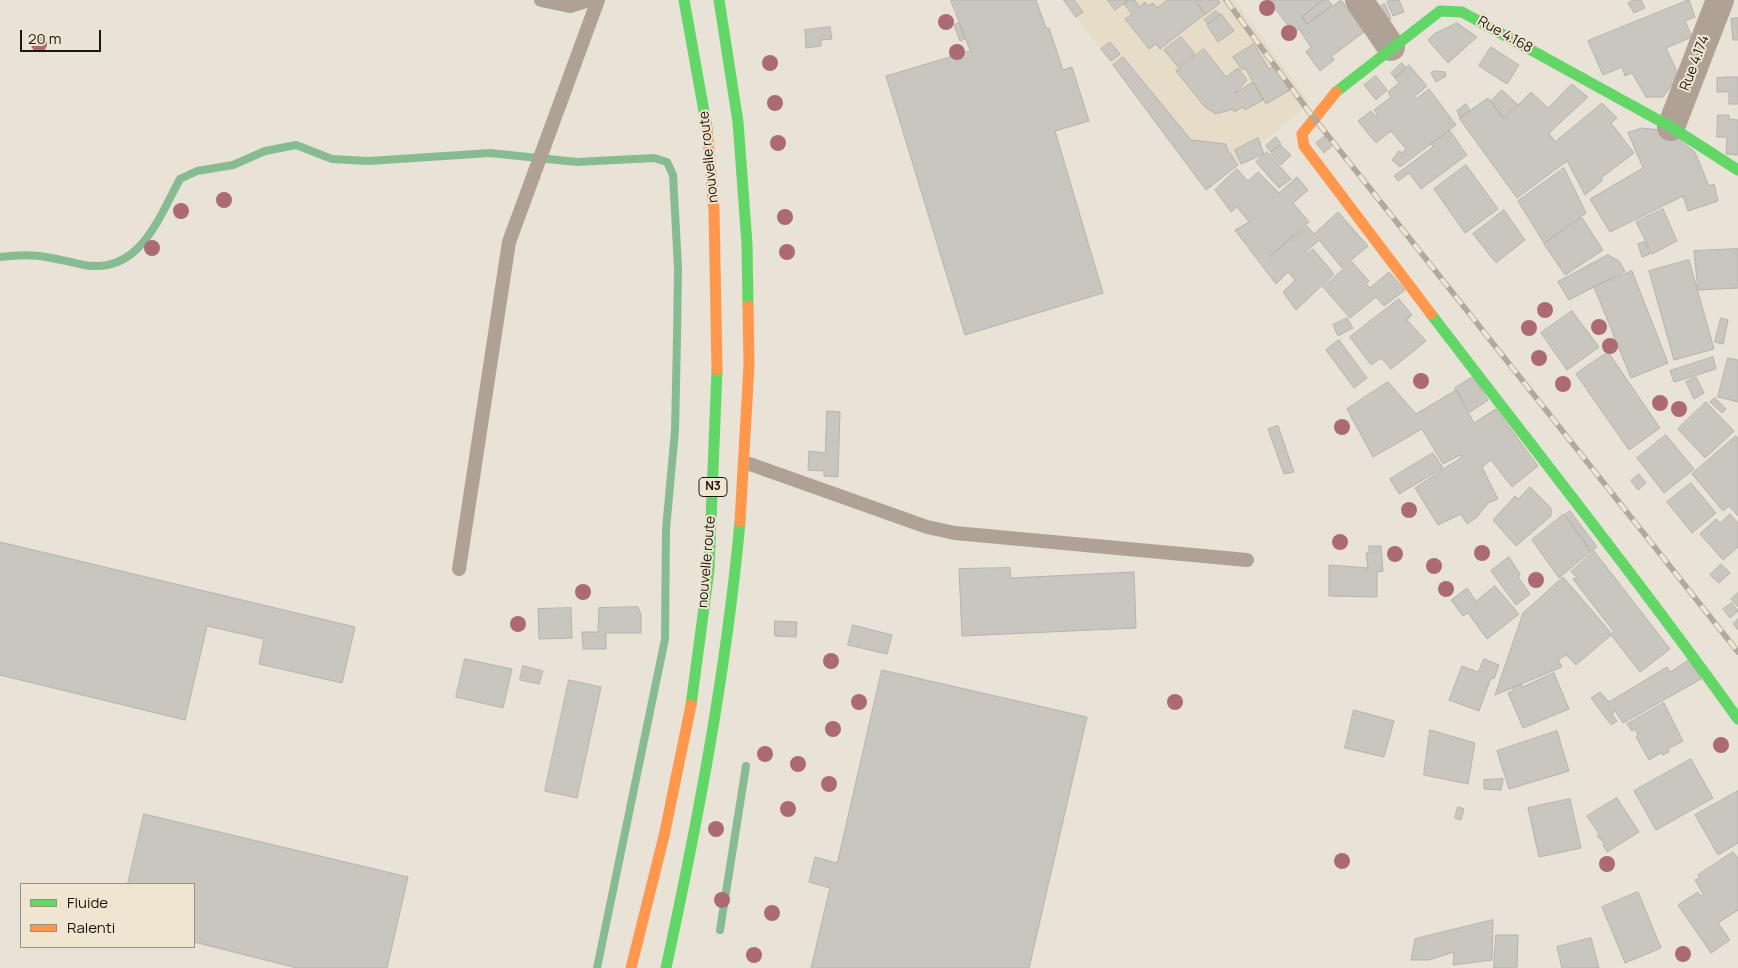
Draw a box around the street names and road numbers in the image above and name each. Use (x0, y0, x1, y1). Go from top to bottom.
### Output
street label: Rue 4.168 (1475, 13, 1535, 57)
street label: Rue 4.174 (1677, 33, 1713, 93)
street label: nouvelle route (696, 110, 722, 204)
road number: N3 (699, 478, 727, 497)
street label: nouvelle route (695, 515, 719, 609)

